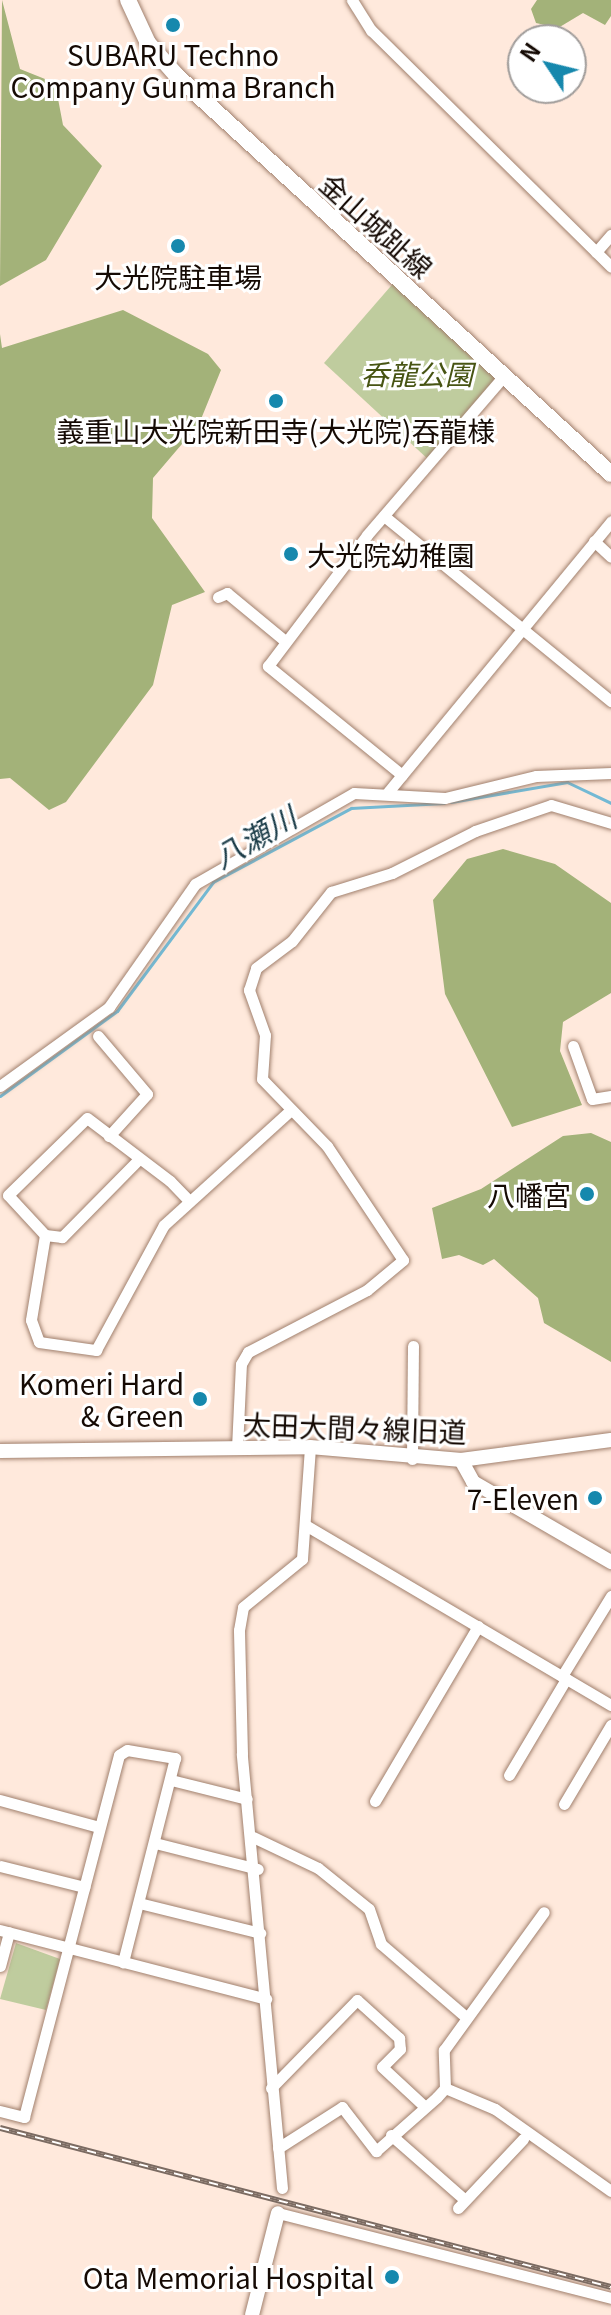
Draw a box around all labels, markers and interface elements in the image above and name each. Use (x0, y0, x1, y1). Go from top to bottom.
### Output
marker: SUBARU Techno Company Gunma Branch (164, 16, 182, 34)
north arrow (507, 24, 587, 104)
text: N (511, 35, 547, 67)
place label: SUBARU Techno Company Gunma Branch (10, 37, 336, 103)
street label: 金山城趾線 (314, 166, 440, 284)
marker: 大光院駐車場 (169, 237, 187, 255)
place label: 大光院駐車場 (94, 259, 262, 293)
park label: 呑龍公園 (361, 356, 473, 390)
marker: 義重山大光院新田寺(大光院)吞龍様 (267, 392, 285, 410)
place label: 義重山大光院新田寺(大光院)吞龍様 (57, 413, 495, 447)
place label: 大光院幼稚園 (307, 537, 475, 571)
marker: 大光院幼稚園 (282, 545, 300, 563)
water label: 八瀬川 (206, 798, 302, 874)
place label: 八幡宮 (487, 1177, 571, 1211)
marker: 八幡宮 (578, 1185, 596, 1203)
place label: Komeri Hard & Green (19, 1366, 184, 1432)
marker: Komeri Hard & Green (191, 1390, 209, 1408)
street label: 太田大間々線旧道 (242, 1406, 468, 1448)
place label: 7-Eleven (467, 1481, 579, 1515)
marker: 7-Eleven (586, 1489, 604, 1507)
place label: Ota Memorial Hospital (83, 2260, 374, 2294)
marker: Ota Memorial Hospital (381, 2266, 403, 2288)

